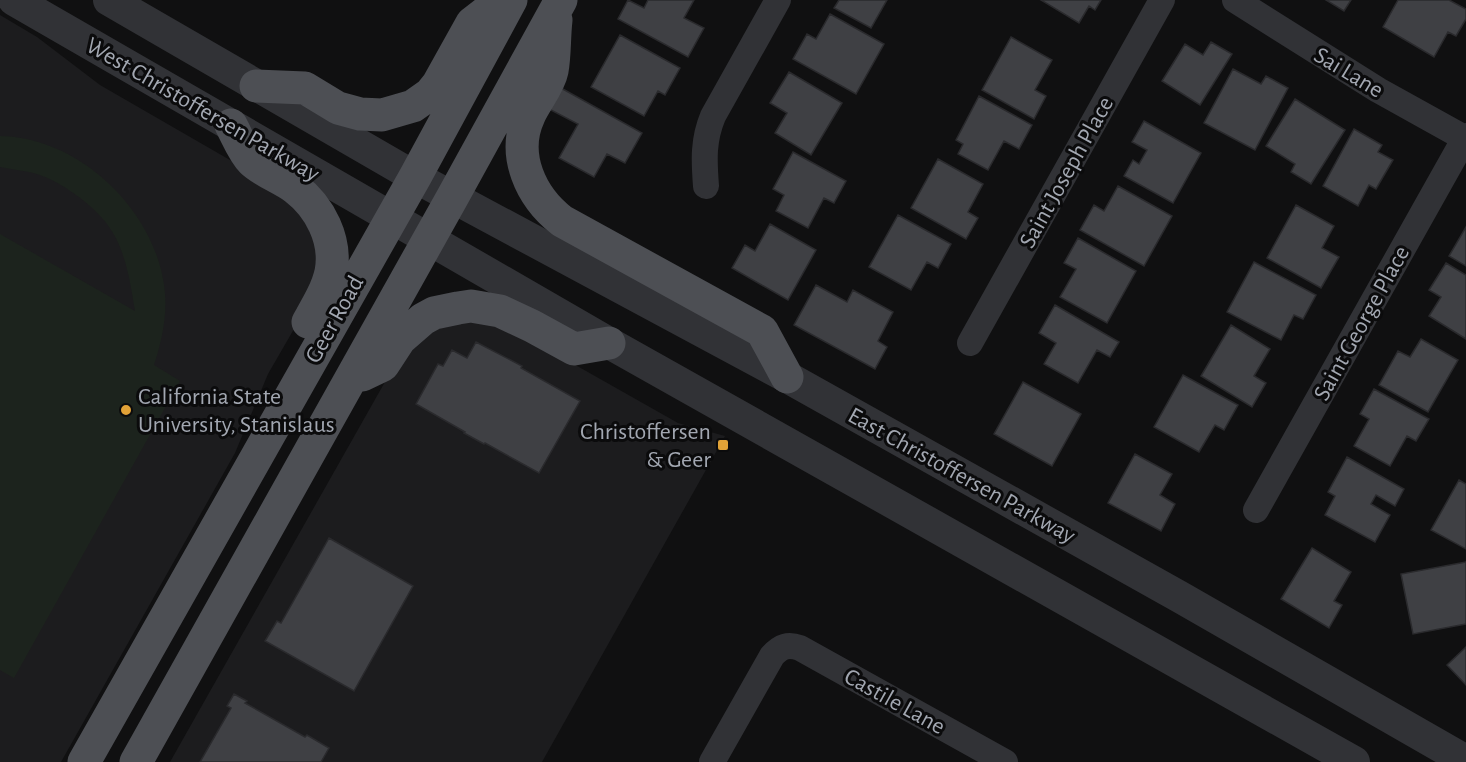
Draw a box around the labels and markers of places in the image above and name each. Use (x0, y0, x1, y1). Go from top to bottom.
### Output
place label: California State University, Stanislaus (138, 385, 335, 437)
marker: California State University, Stanislaus (119, 403, 133, 417)
place label: Christoffersen & Geer (580, 420, 711, 472)
marker: Christoffersen & Geer (716, 438, 730, 452)

